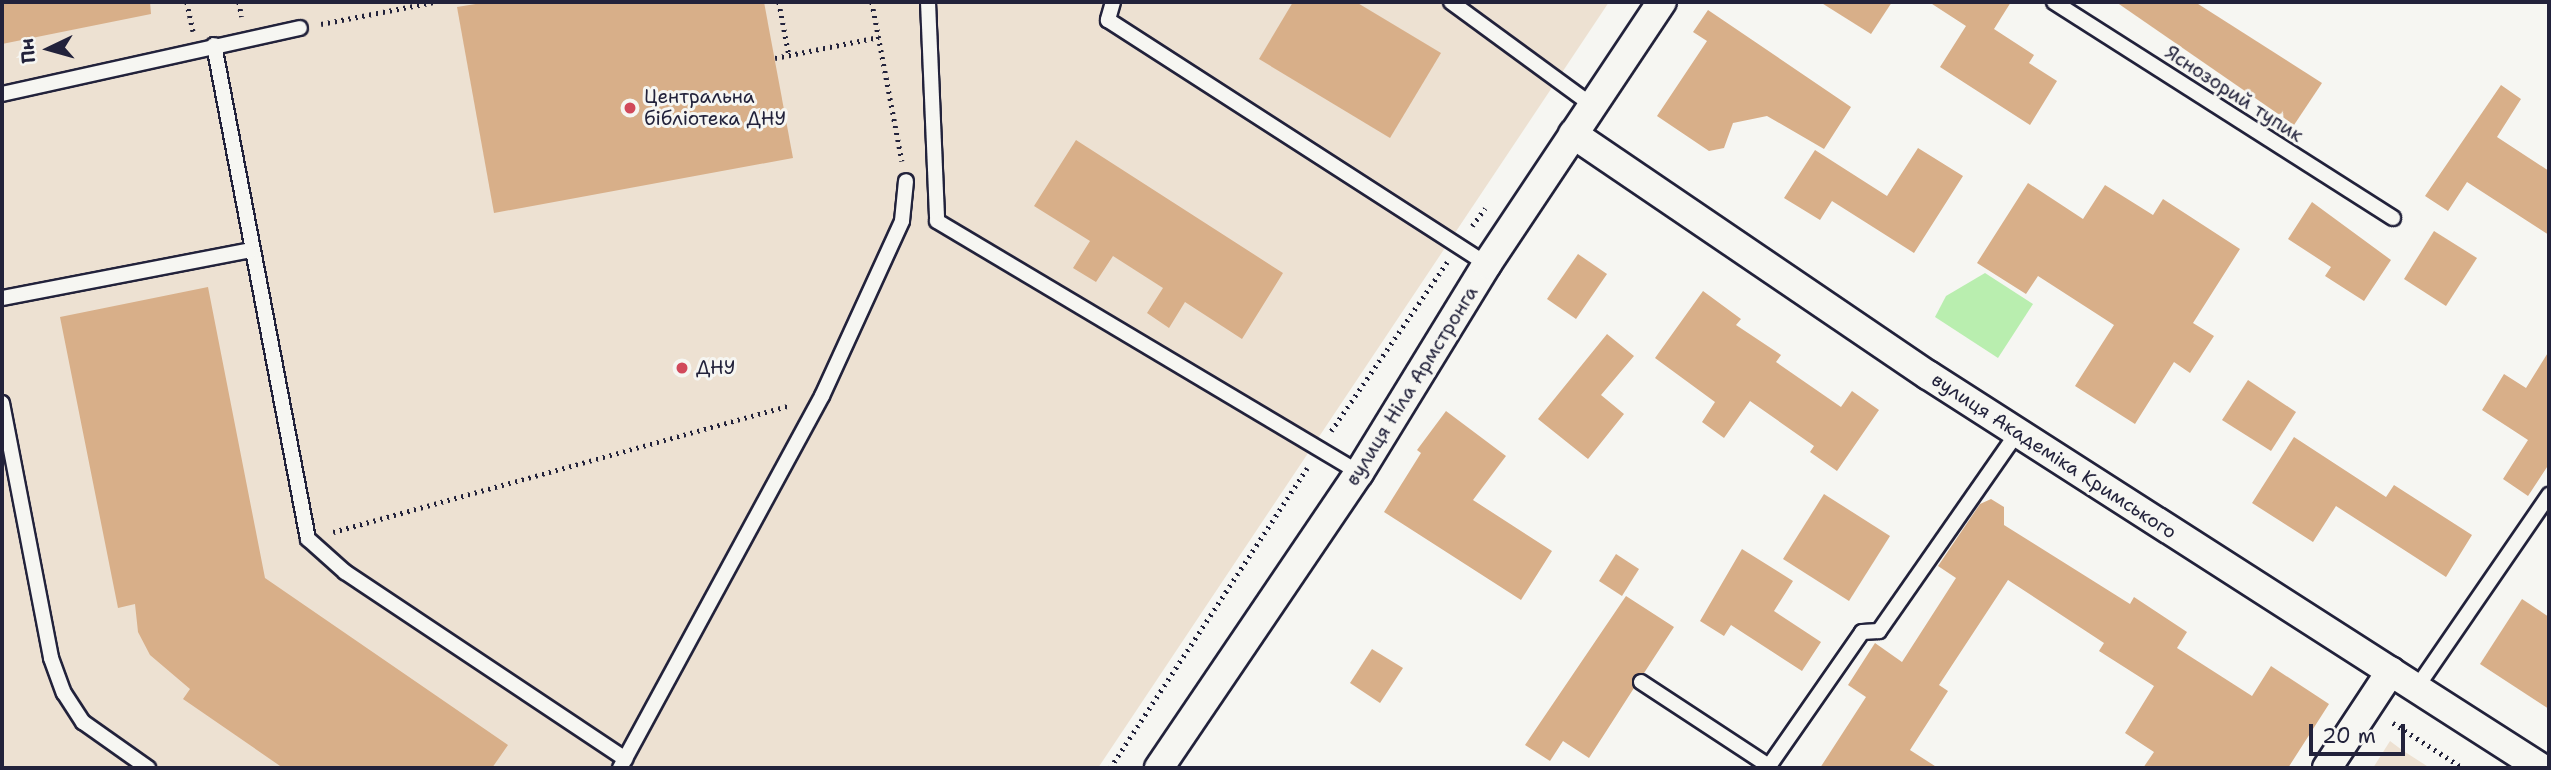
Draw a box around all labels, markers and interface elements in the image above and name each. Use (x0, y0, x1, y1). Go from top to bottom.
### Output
north arrow (14, 14, 84, 84)
text: Пн (14, 37, 41, 64)
street label: Яснозорий тупик (2161, 41, 2307, 147)
place label: Центральна бібліотека ДНУ (644, 86, 786, 130)
marker: Центральна бібліотека ДНУ (622, 100, 638, 116)
street label: вулиця Ніла Армстронга (1341, 282, 1483, 490)
place label: ДНУ (696, 357, 736, 379)
marker: ДНУ (674, 360, 690, 376)
street label: вулиця Академіка Кримського (1927, 368, 2181, 544)
scale bar (2313, 710, 2409, 754)
text: 20 m (2322, 722, 2376, 750)

